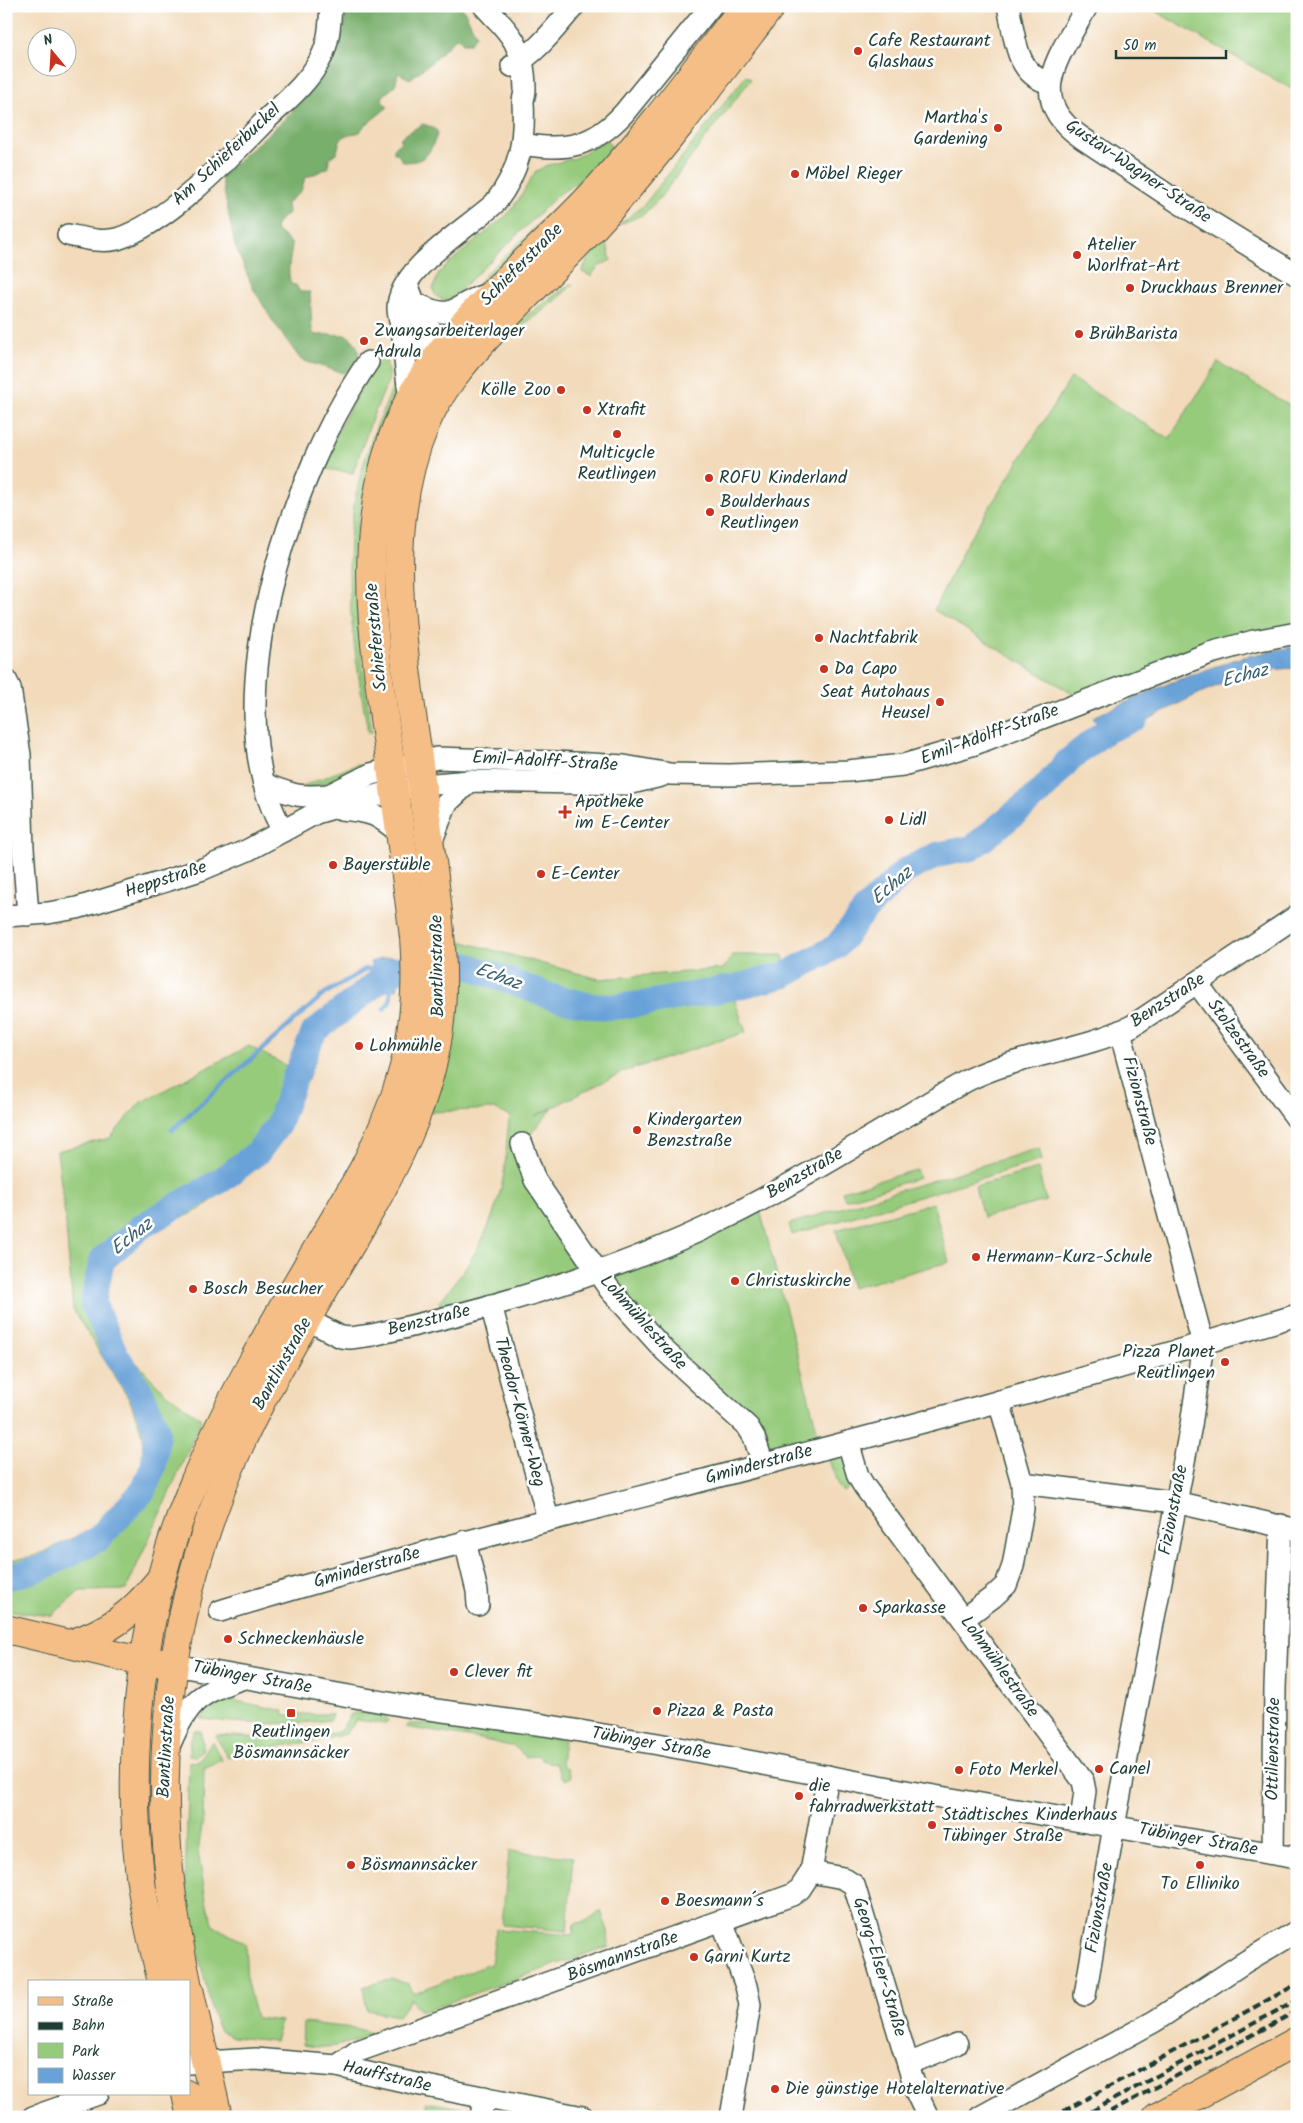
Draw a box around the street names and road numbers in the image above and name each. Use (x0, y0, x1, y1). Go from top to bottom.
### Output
street label: Am Schieferbuckel (166, 96, 289, 213)
street label: Gustav-Wagner-Straße (1059, 112, 1217, 232)
street label: Schieferstraße (474, 217, 570, 313)
street label: Schieferstraße (358, 582, 396, 692)
street label: Emil-Adolff-Straße (917, 696, 1063, 774)
street label: Emil-Adolff-Straße (472, 744, 618, 780)
street label: Heppstraße (121, 853, 211, 907)
street label: Bantlinstraße (423, 915, 453, 1017)
street label: Benzstraße (1125, 966, 1211, 1036)
street label: Stolzestraße (1199, 993, 1277, 1085)
street label: Fizionstraße (1113, 1053, 1165, 1149)
street label: Benzstraße (761, 1140, 849, 1208)
street label: Lohmühlestraße (592, 1269, 694, 1377)
street label: Benzstraße (384, 1297, 474, 1345)
street label: Bantlinstraße (245, 1312, 321, 1416)
street label: Theodor-Körner-Weg (485, 1334, 553, 1490)
street label: Gminderstraße (702, 1437, 816, 1493)
street label: Fizionstraße (1151, 1462, 1197, 1558)
street label: Gminderstraße (310, 1539, 424, 1597)
street label: Lohmühlestraße (952, 1610, 1046, 1724)
street label: Tübinger Straße (190, 1653, 314, 1703)
street label: Bantlinstraße (150, 1695, 184, 1799)
street label: Ottilienstraße (1259, 1697, 1289, 1801)
street label: Tübinger Straße (589, 1719, 713, 1769)
street label: Tübinger Straße (1136, 1815, 1260, 1865)
street label: Fizionstraße (1078, 1861, 1122, 1955)
street label: Georg-Elser-Straße (844, 1894, 914, 2040)
street label: Bösmannstraße (563, 1923, 683, 1991)
street label: Hauffstraße (340, 2053, 434, 2101)

